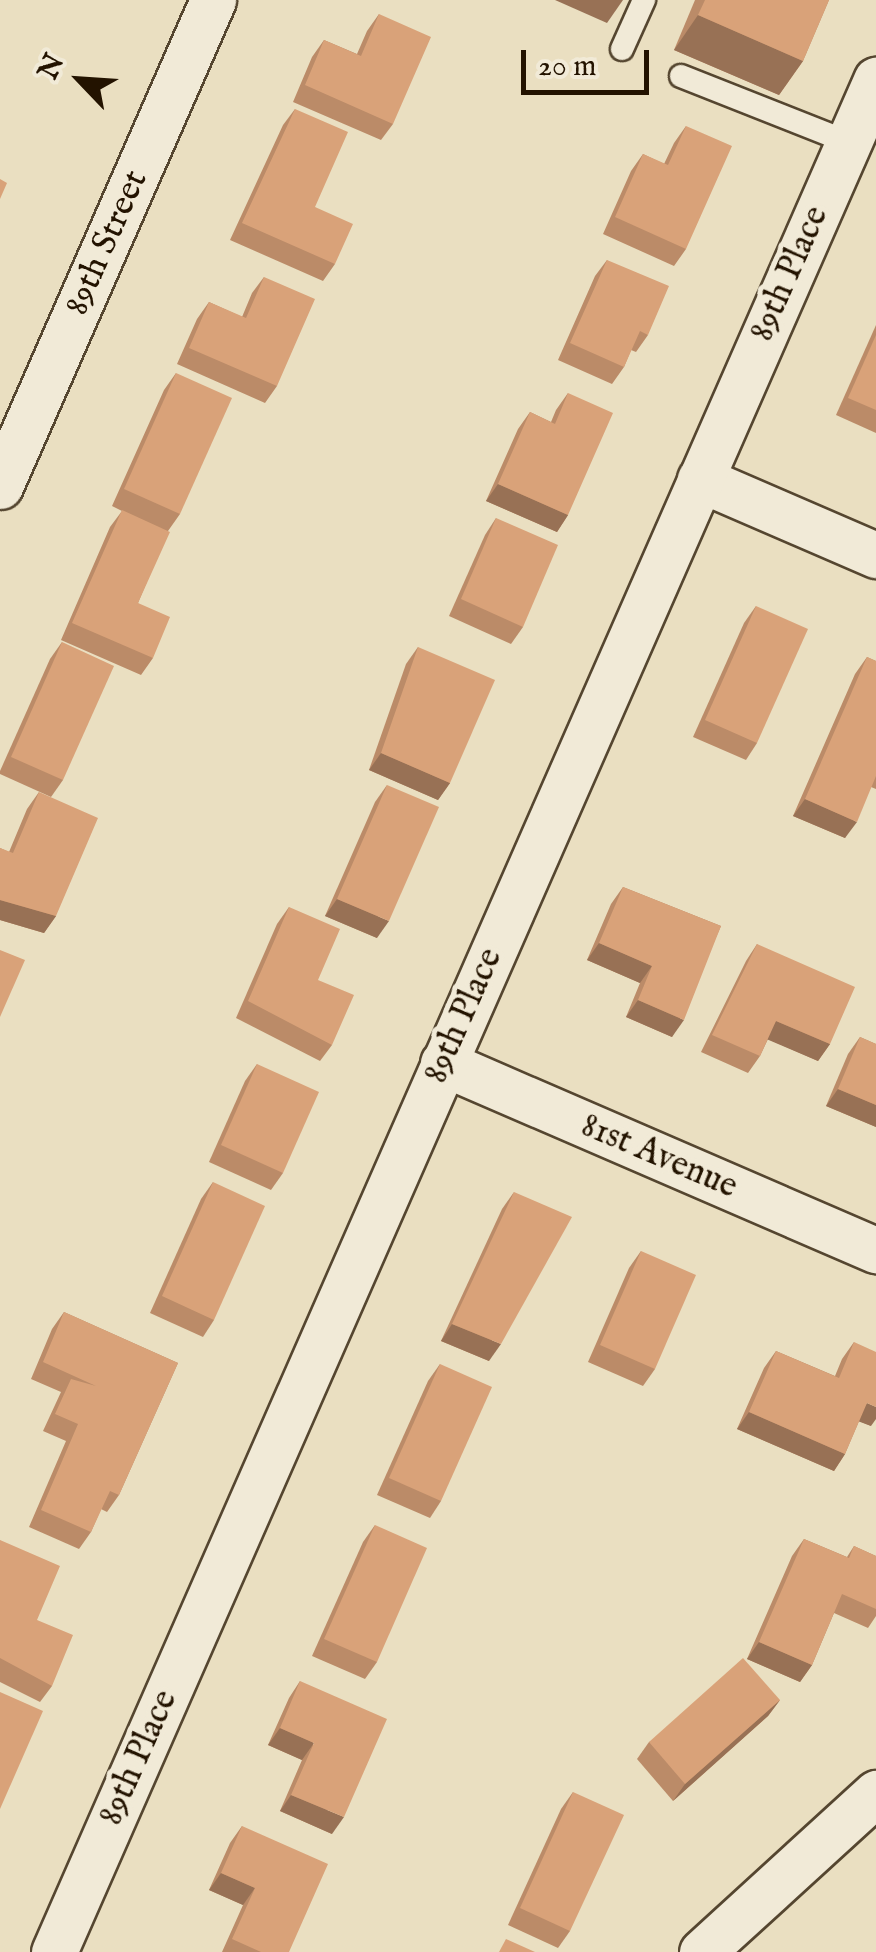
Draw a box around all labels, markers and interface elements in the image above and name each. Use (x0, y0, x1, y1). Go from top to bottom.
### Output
north arrow (30, 30, 130, 130)
scale bar (526, 30, 654, 92)
text: 20 m (538, 48, 597, 86)
text: N (31, 49, 73, 85)
street label: 89th Street (56, 164, 158, 322)
street label: 89th Place (742, 200, 838, 348)
street label: 89th Place (416, 942, 512, 1090)
street label: 81st Avenue (575, 1105, 743, 1209)
street label: 89th Place (91, 1684, 187, 1832)

